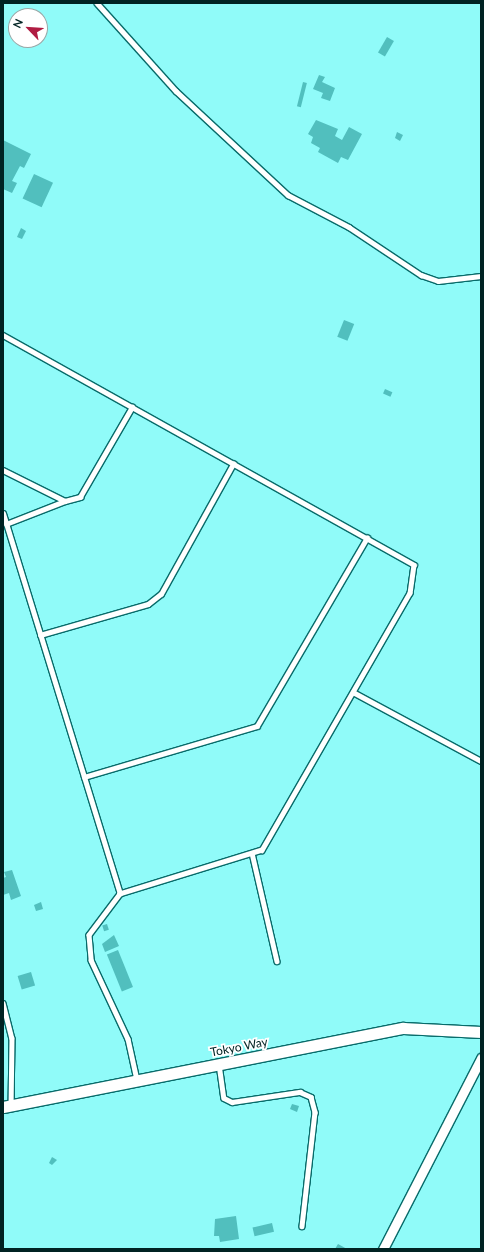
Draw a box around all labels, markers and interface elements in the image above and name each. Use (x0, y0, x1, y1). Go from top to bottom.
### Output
north arrow (8, 8, 48, 48)
text: N (10, 17, 25, 30)
street label: Tokyo Way (209, 1034, 269, 1060)

